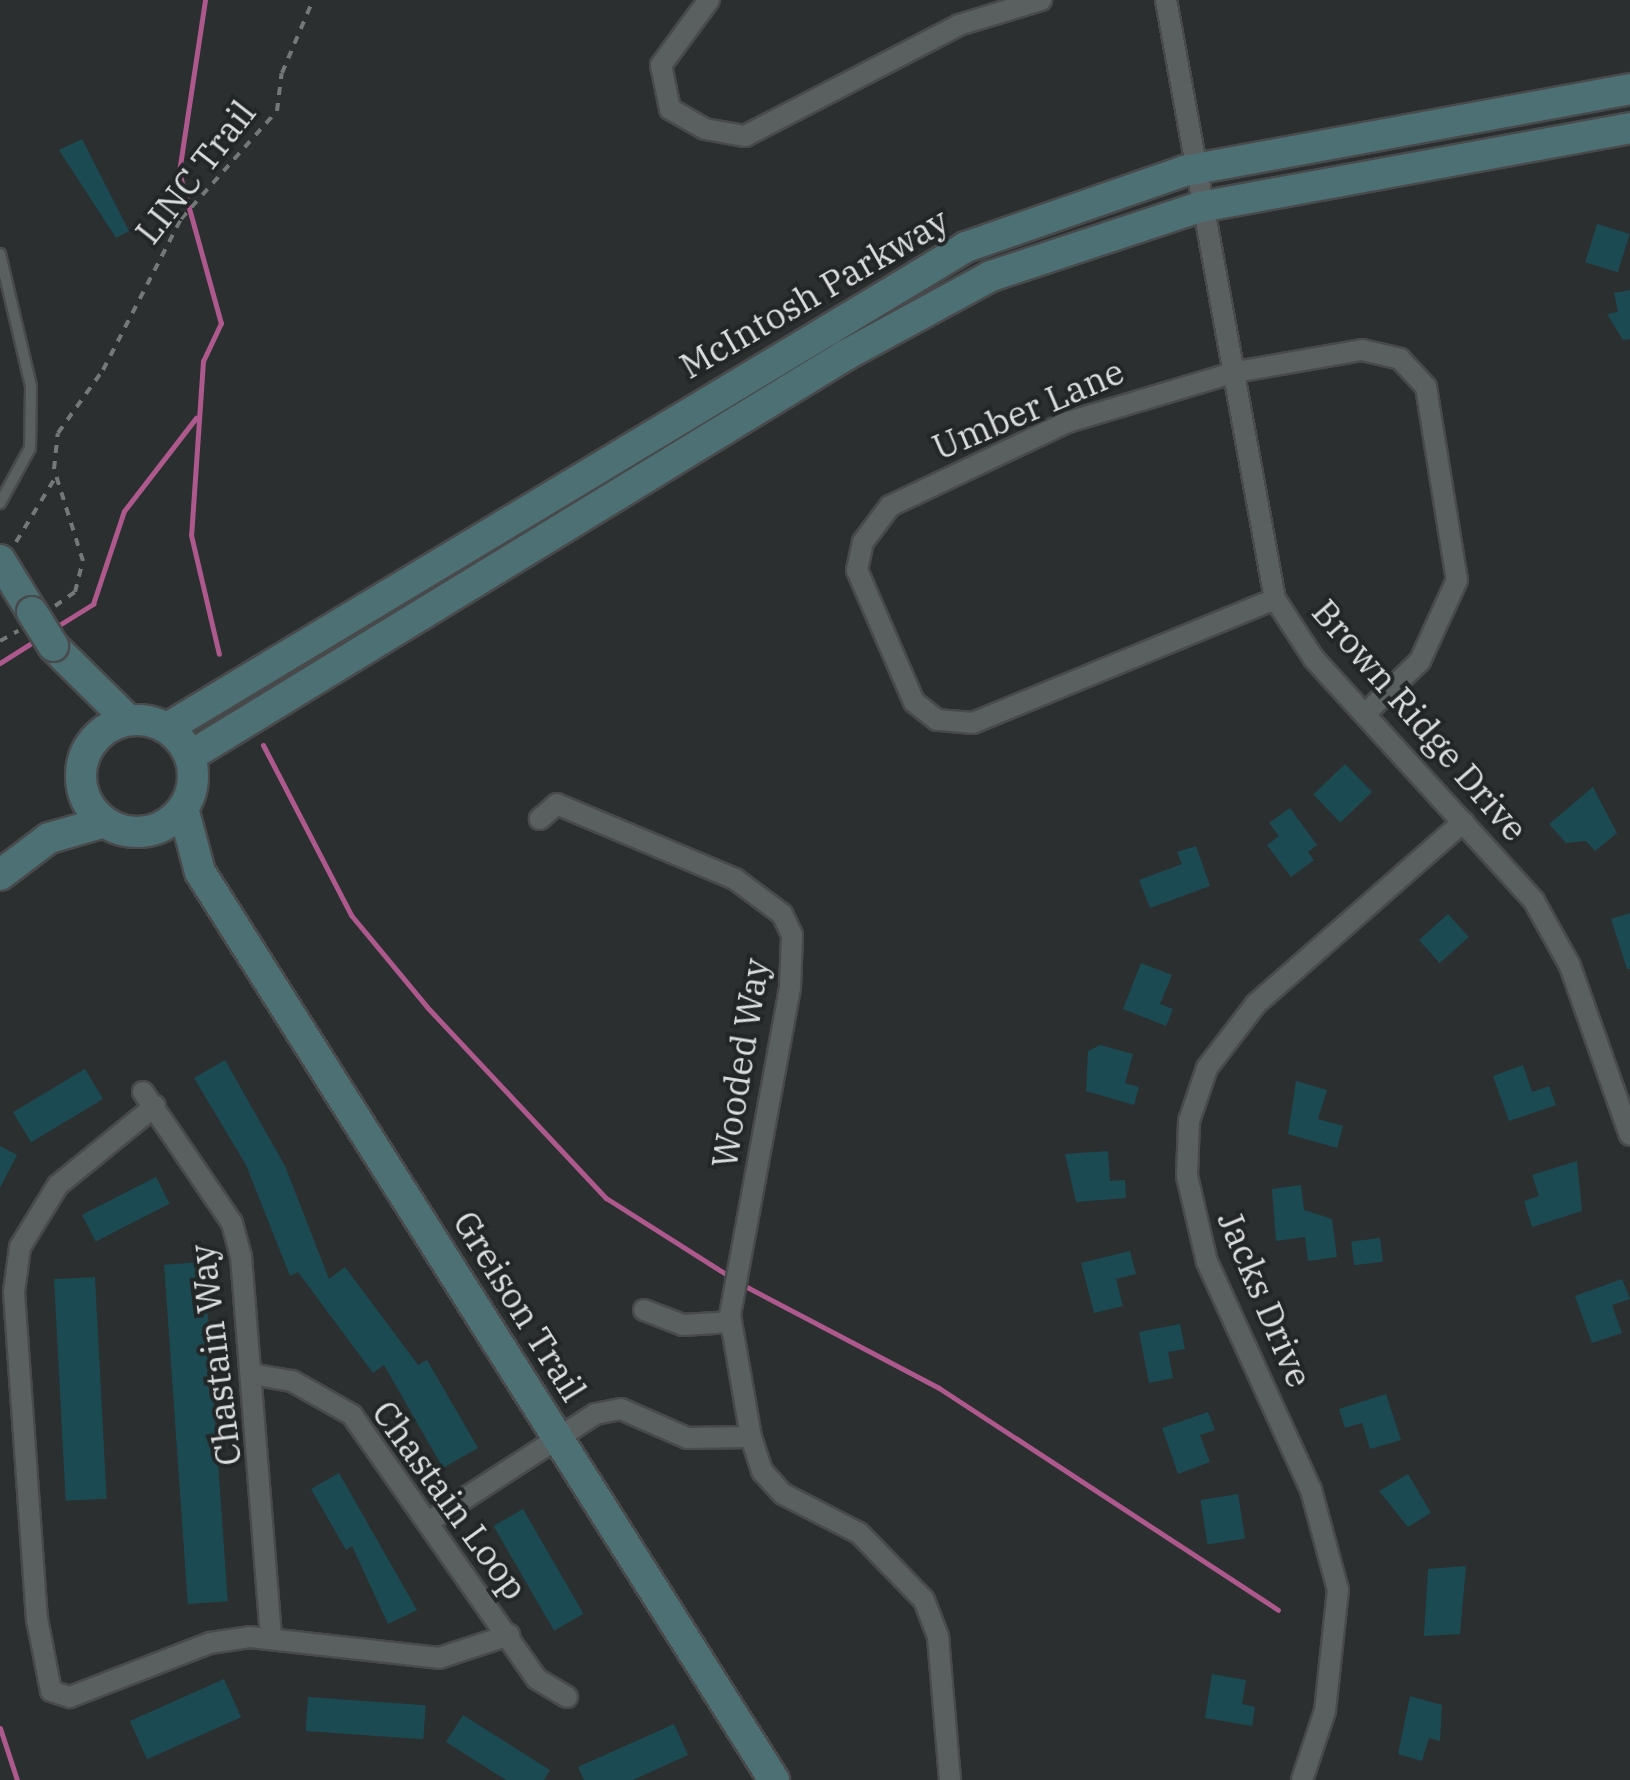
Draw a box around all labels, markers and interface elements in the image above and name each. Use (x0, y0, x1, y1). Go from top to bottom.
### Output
street label: LINC Trail (126, 92, 264, 252)
street label: McIntosh Parkway (672, 199, 956, 387)
street label: Umber Lane (926, 350, 1130, 468)
street label: Brown Ridge Drive (1304, 591, 1536, 849)
street label: Wooded Way (703, 955, 777, 1171)
street label: Greison Trail (445, 1203, 595, 1409)
street label: Jacks Drive (1209, 1205, 1321, 1393)
street label: Chastain Way (181, 1242, 249, 1468)
street label: Chastain Loop (364, 1392, 536, 1608)

